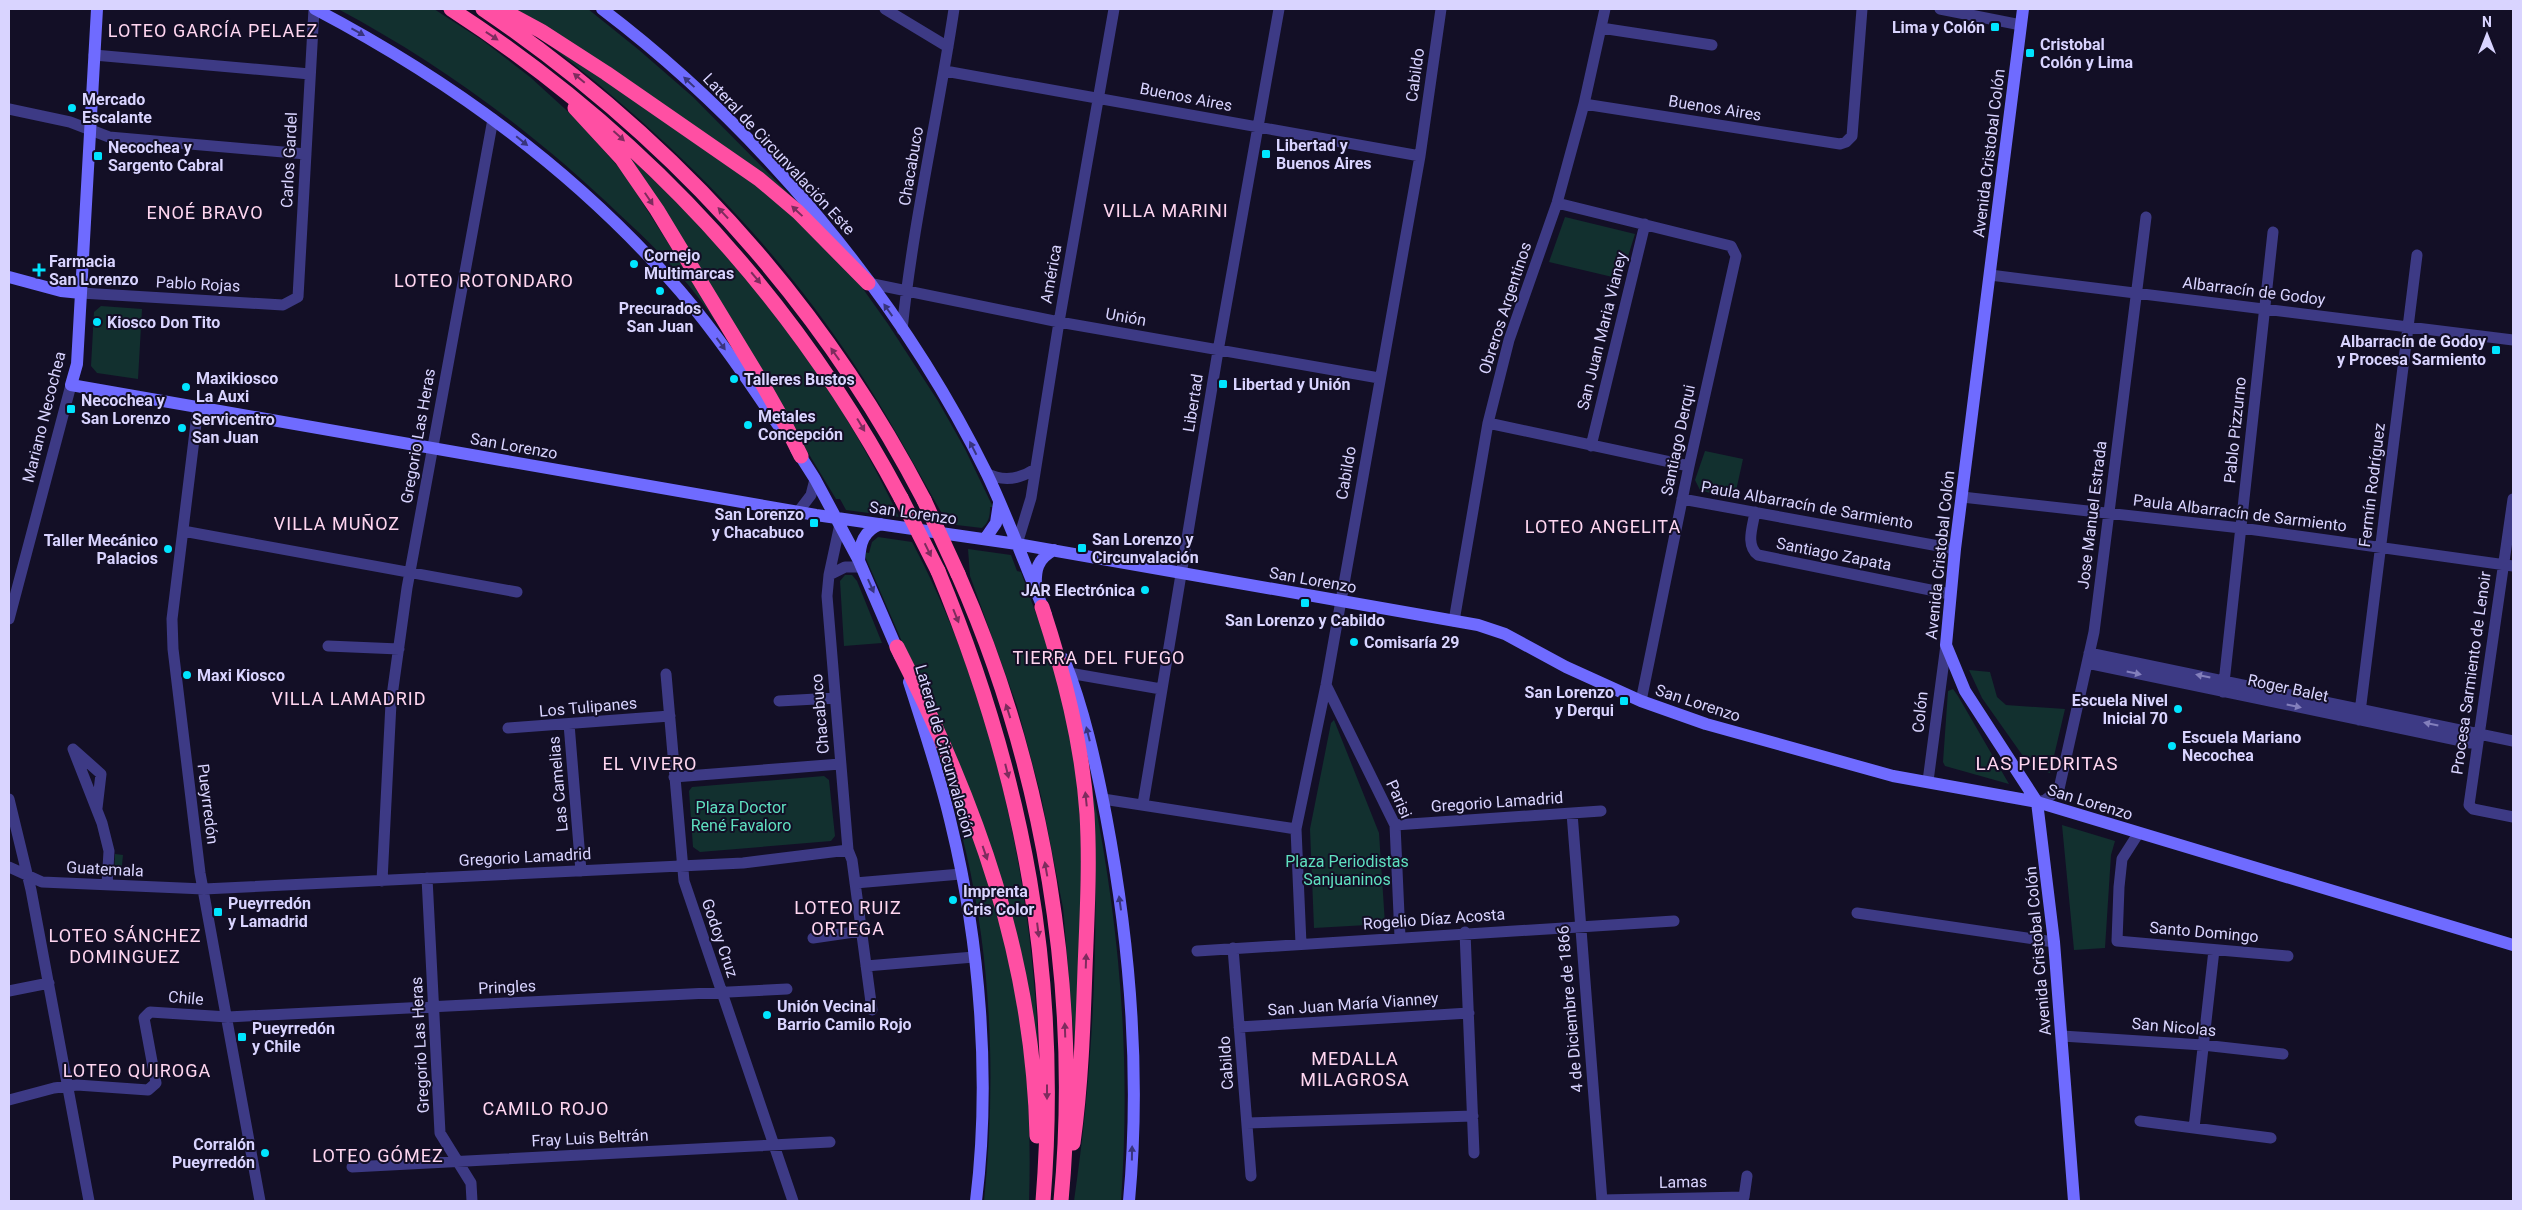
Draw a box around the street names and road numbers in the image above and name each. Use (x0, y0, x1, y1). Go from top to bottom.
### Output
street label: Cabildo (1402, 47, 1428, 103)
street label: Avenida Cristobal Colón (1969, 68, 2009, 238)
street label: Lateral de Circunvalación Este (699, 69, 859, 239)
street label: Buenos Aires (1138, 79, 1234, 115)
street label: Buenos Aires (1667, 91, 1763, 125)
street label: Carlos Gardel (277, 112, 301, 208)
street label: Chacabuco (895, 125, 927, 207)
street label: Obreros Argentinos (1475, 240, 1535, 376)
street label: América (1036, 243, 1066, 305)
street label: San Juan Maria Vianey (1573, 250, 1631, 412)
street label: Pablo Rojas (155, 272, 241, 296)
street label: Albarracín de Godoy (2182, 273, 2327, 309)
street label: Unión (1104, 304, 1148, 330)
street label: Mariano Necochea (19, 350, 69, 484)
street label: Gregorio Las Heras (397, 367, 439, 505)
street label: Libertad (1179, 373, 1207, 433)
street label: Pablo Pizzurno (2220, 376, 2250, 484)
street label: Santiago Derqui (1657, 383, 1699, 497)
street label: Fermín Rodríguez (2355, 422, 2389, 548)
street label: San Lorenzo (469, 429, 559, 463)
street label: Jose Manuel Estrada (2073, 440, 2111, 590)
street label: Cabildo (1332, 445, 1360, 501)
street label: Avenida Cristobal Colón (1922, 470, 1958, 640)
street label: Paula Albarracín de Sarmiento (1699, 477, 1915, 533)
street label: Paula Albarracín de Sarmiento (2132, 490, 2348, 536)
street label: San Lorenzo (868, 497, 958, 529)
street label: Santiago Zapata (1775, 534, 1893, 574)
street label: San Lorenzo (1268, 563, 1358, 597)
street label: Procesa Sarmiento de Lenoir (2447, 570, 2495, 776)
street label: Lateral de Circunvalación (911, 662, 979, 840)
street label: Roger Balet (2246, 670, 2330, 706)
street label: Chacabuco (807, 673, 833, 755)
street label: San Lorenzo (1653, 680, 1743, 726)
street label: Colón (1908, 690, 1932, 734)
street label: Los Tulipanes (538, 693, 638, 721)
street label: Las Camelias (544, 735, 572, 833)
street label: Pueyrredón (194, 763, 222, 845)
street label: Parisi (1382, 777, 1416, 821)
street label: San Lorenzo (2045, 780, 2135, 824)
street label: Gregorio Lamadrid (1430, 788, 1564, 816)
street label: Gregorio Lamadrid (458, 844, 592, 870)
street label: Guatemala (66, 857, 144, 881)
street label: Avenida Cristobal Colón (2021, 866, 2055, 1036)
street label: Godoy Cruz (698, 896, 742, 980)
street label: Rogelio Díaz Acosta (1362, 905, 1506, 933)
street label: Santo Domingo (2149, 918, 2259, 946)
street label: 4 de Diciembre de 1866 (1553, 925, 1587, 1093)
street label: Gregorio Las Heras (407, 976, 433, 1114)
street label: Pringles (478, 976, 536, 998)
street label: Chile (167, 987, 205, 1009)
street label: San Juan María Vianney (1267, 989, 1440, 1019)
street label: San Nicolas (2131, 1014, 2217, 1040)
street label: Cabildo (1215, 1035, 1237, 1091)
street label: Fray Luis Beltrán (531, 1125, 649, 1151)
street label: Lamas (1659, 1172, 1707, 1192)

